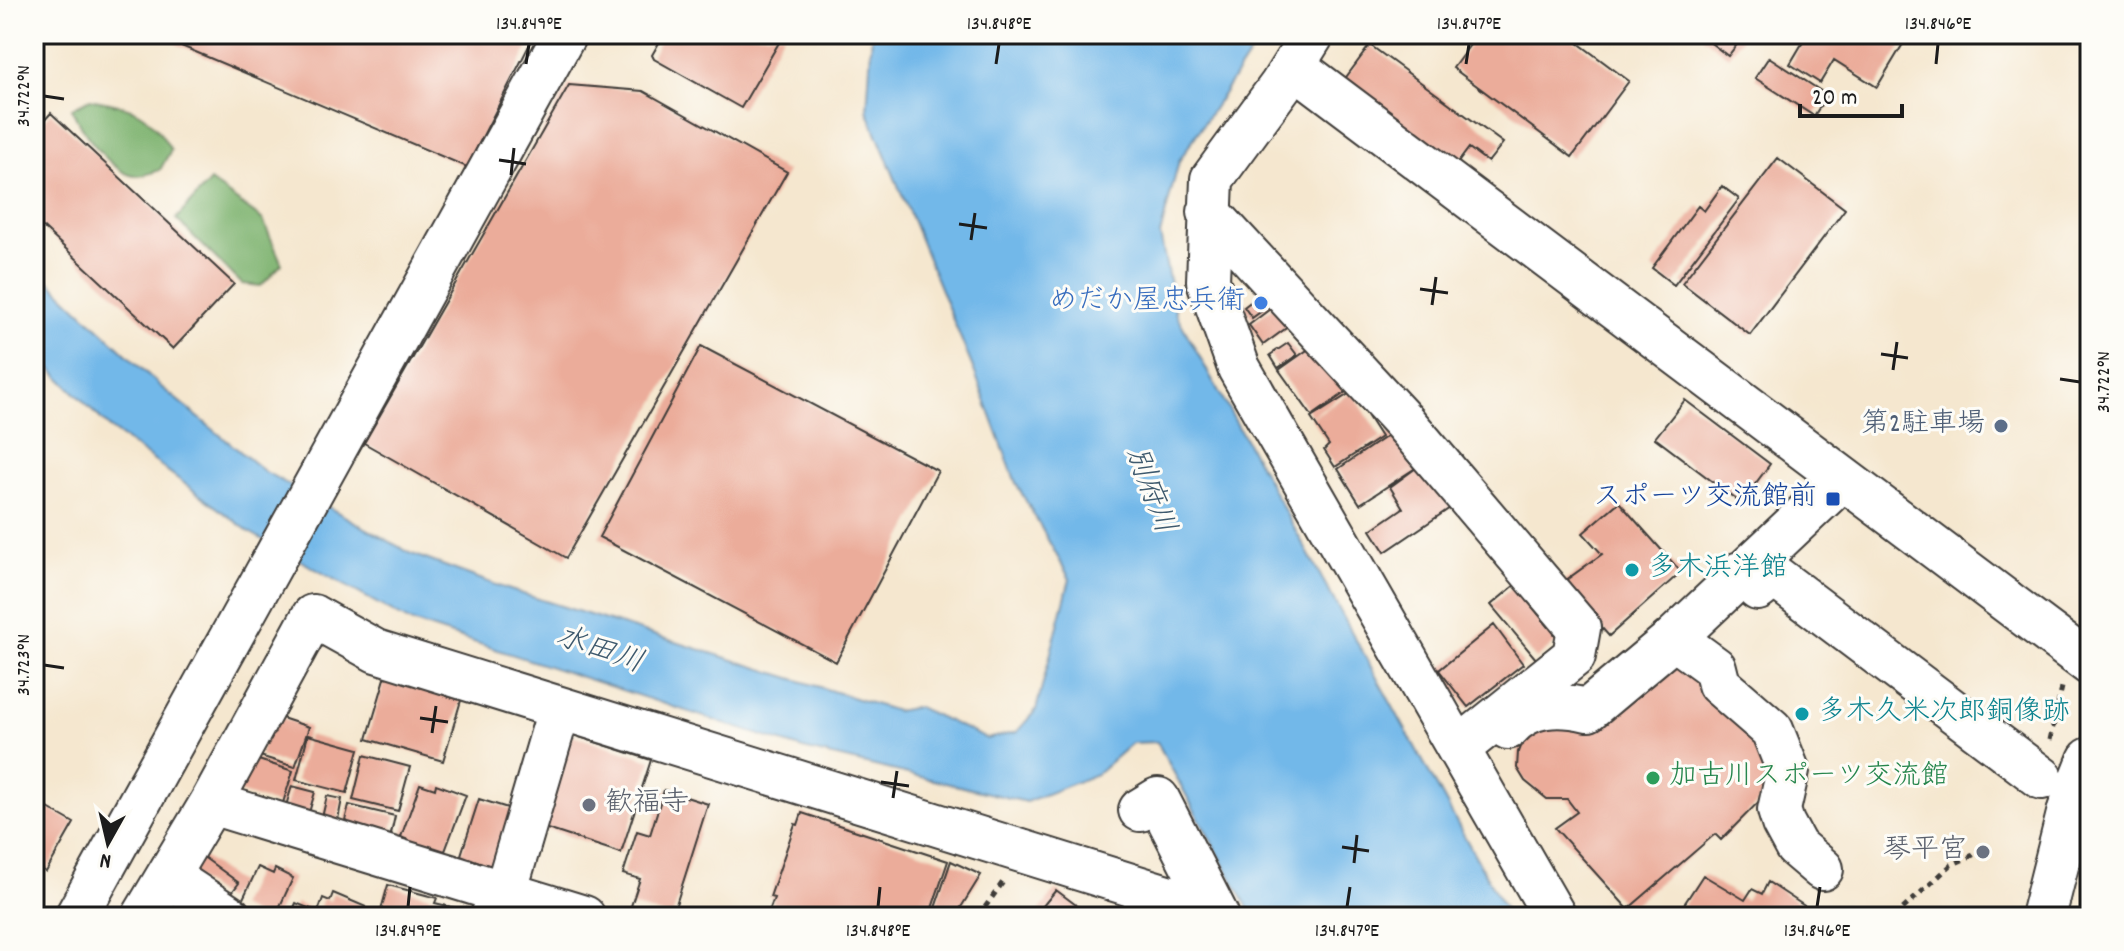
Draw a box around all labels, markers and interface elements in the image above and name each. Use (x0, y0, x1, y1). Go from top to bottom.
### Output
text: 134.849°E (496, 11, 562, 39)
text: 134.848°E (967, 11, 1031, 39)
text: 134.847°E (1437, 11, 1501, 39)
text: 134.846°E (1905, 11, 1971, 39)
text: 34.722°N (11, 65, 39, 127)
scale bar (1800, 68, 1902, 118)
text: 20 m (1812, 82, 1858, 116)
place label: めだか屋忠兵衛 (1049, 283, 1245, 323)
marker: めだか屋忠兵衛 (1252, 294, 1270, 312)
text: 34.722°N (2091, 351, 2119, 413)
place label: 第2駐車場 (1861, 406, 1985, 446)
marker: 第2駐車場 (1992, 417, 2010, 435)
water label: 別府川 (1112, 441, 1184, 541)
place label: スポーツ交流館前 (1594, 479, 1817, 519)
marker: スポーツ交流館前 (1824, 490, 1842, 508)
place label: 多木浜洋館 (1648, 550, 1788, 590)
marker: 多木浜洋館 (1623, 561, 1641, 579)
water label: 水田川 (549, 617, 649, 687)
text: 34.723°N (11, 634, 39, 696)
place label: 多木久米次郎銅像跡 (1818, 694, 2070, 734)
marker: 多木久米次郎銅像跡 (1793, 705, 1811, 723)
place label: 加古川スポーツ交流館 (1669, 758, 1948, 798)
marker: 加古川スポーツ交流館 (1644, 769, 1662, 787)
place label: 歓福寺 (605, 785, 689, 825)
marker: 歓福寺 (580, 796, 598, 814)
north arrow (68, 803, 148, 883)
place label: 琴平宮 (1883, 832, 1967, 872)
text: N (98, 843, 113, 875)
marker: 琴平宮 (1974, 843, 1992, 861)
text: 134.849°E (375, 918, 441, 946)
text: 134.848°E (846, 918, 910, 946)
text: 134.847°E (1315, 918, 1379, 946)
text: 134.846°E (1784, 918, 1850, 946)

